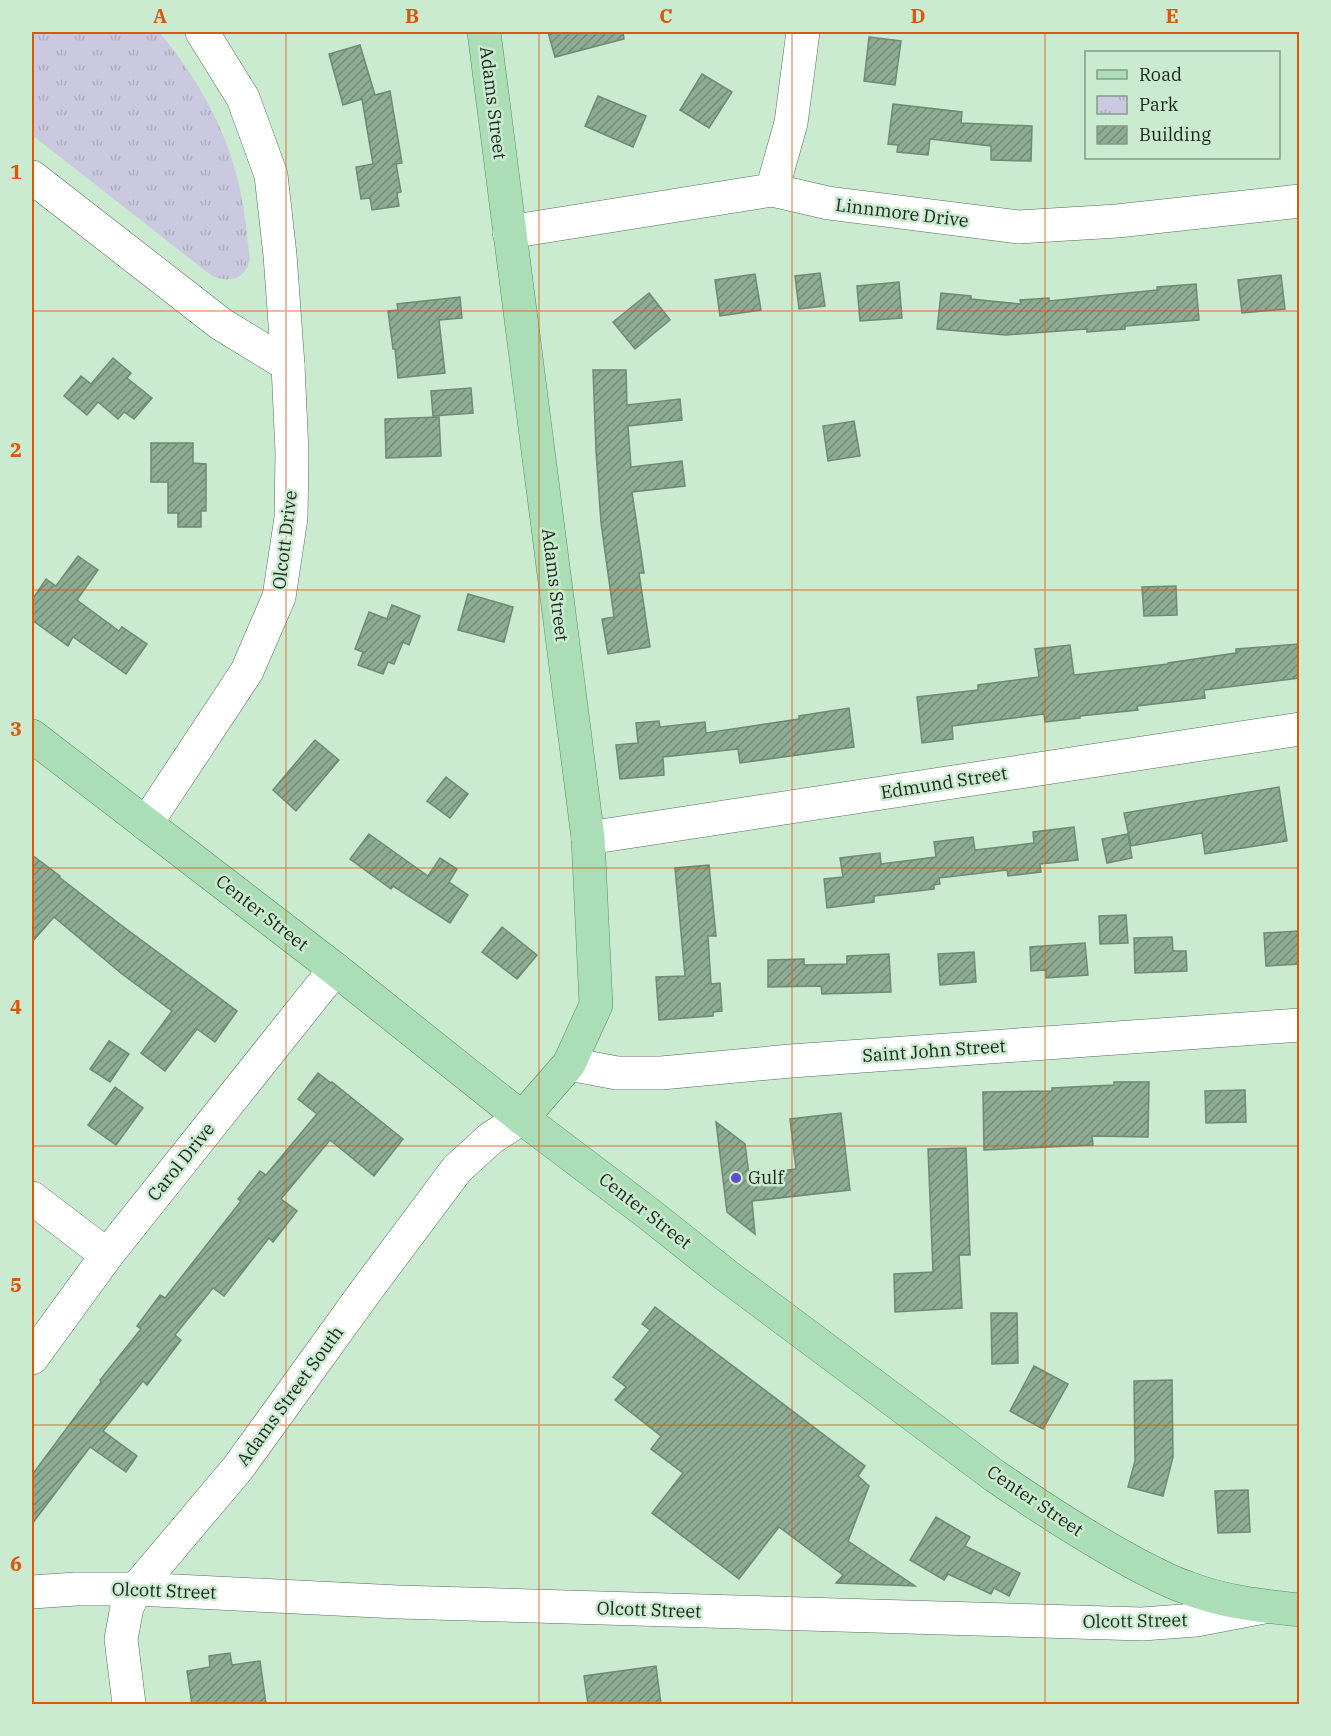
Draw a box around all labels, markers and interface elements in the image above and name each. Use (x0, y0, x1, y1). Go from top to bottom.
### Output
text: A (153, 2, 167, 29)
text: B (405, 2, 419, 29)
text: C (659, 2, 673, 29)
text: D (910, 2, 926, 29)
text: E (1165, 2, 1179, 29)
street label: Adams Street (475, 45, 512, 161)
legend (1085, 51, 1280, 159)
text: Road (1139, 63, 1182, 86)
text: Park (1139, 93, 1179, 116)
text: Building (1139, 123, 1211, 146)
text: 1 (10, 158, 22, 185)
street label: Linnmore Drive (834, 193, 970, 232)
text: 2 (10, 436, 22, 463)
street label: Olcott Drive (267, 489, 302, 591)
street label: Adams Street (537, 527, 574, 643)
text: 3 (10, 715, 22, 742)
street label: Edmund Street (879, 761, 1009, 804)
street label: Center Street (211, 869, 313, 956)
text: 4 (10, 993, 22, 1020)
street label: Saint John Street (861, 1034, 1006, 1067)
street label: Carol Drive (142, 1118, 219, 1206)
place label: Gulf (748, 1166, 786, 1189)
street label: Center Street (594, 1167, 696, 1254)
marker: Gulf (729, 1171, 743, 1185)
text: 5 (10, 1271, 22, 1298)
street label: Adams Street South (231, 1321, 348, 1470)
street label: Center Street (983, 1460, 1088, 1541)
text: 6 (10, 1550, 22, 1577)
street label: Olcott Street (111, 1577, 217, 1604)
street label: Olcott Street (596, 1596, 702, 1623)
street label: Olcott Street (1082, 1608, 1188, 1633)

